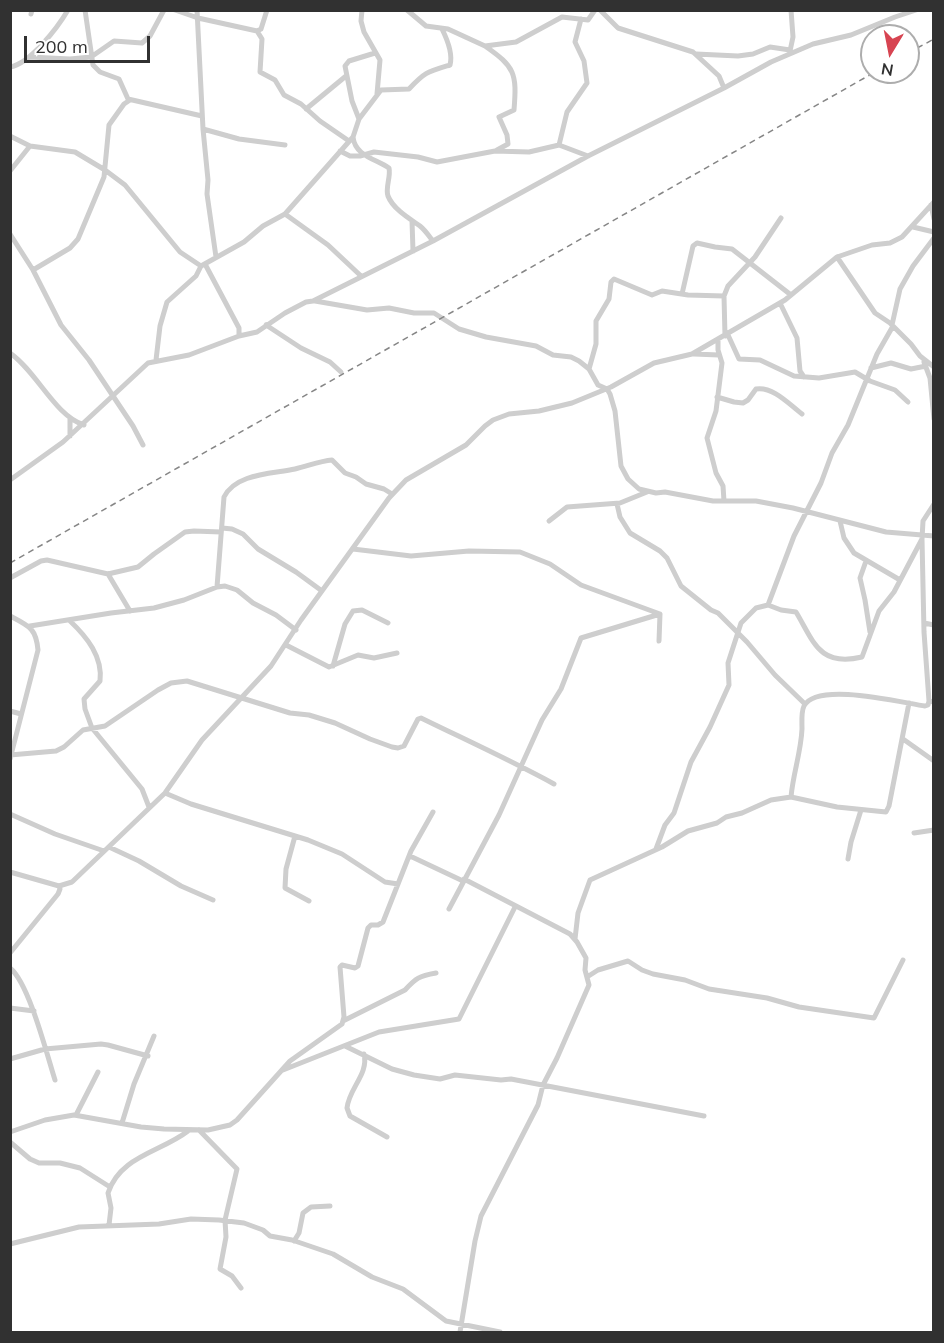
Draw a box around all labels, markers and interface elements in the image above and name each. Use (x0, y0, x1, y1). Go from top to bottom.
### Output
scale bar (27, 24, 153, 62)
north arrow (860, 24, 920, 84)
text: 200 m (35, 35, 88, 58)
text: N (880, 59, 895, 81)

